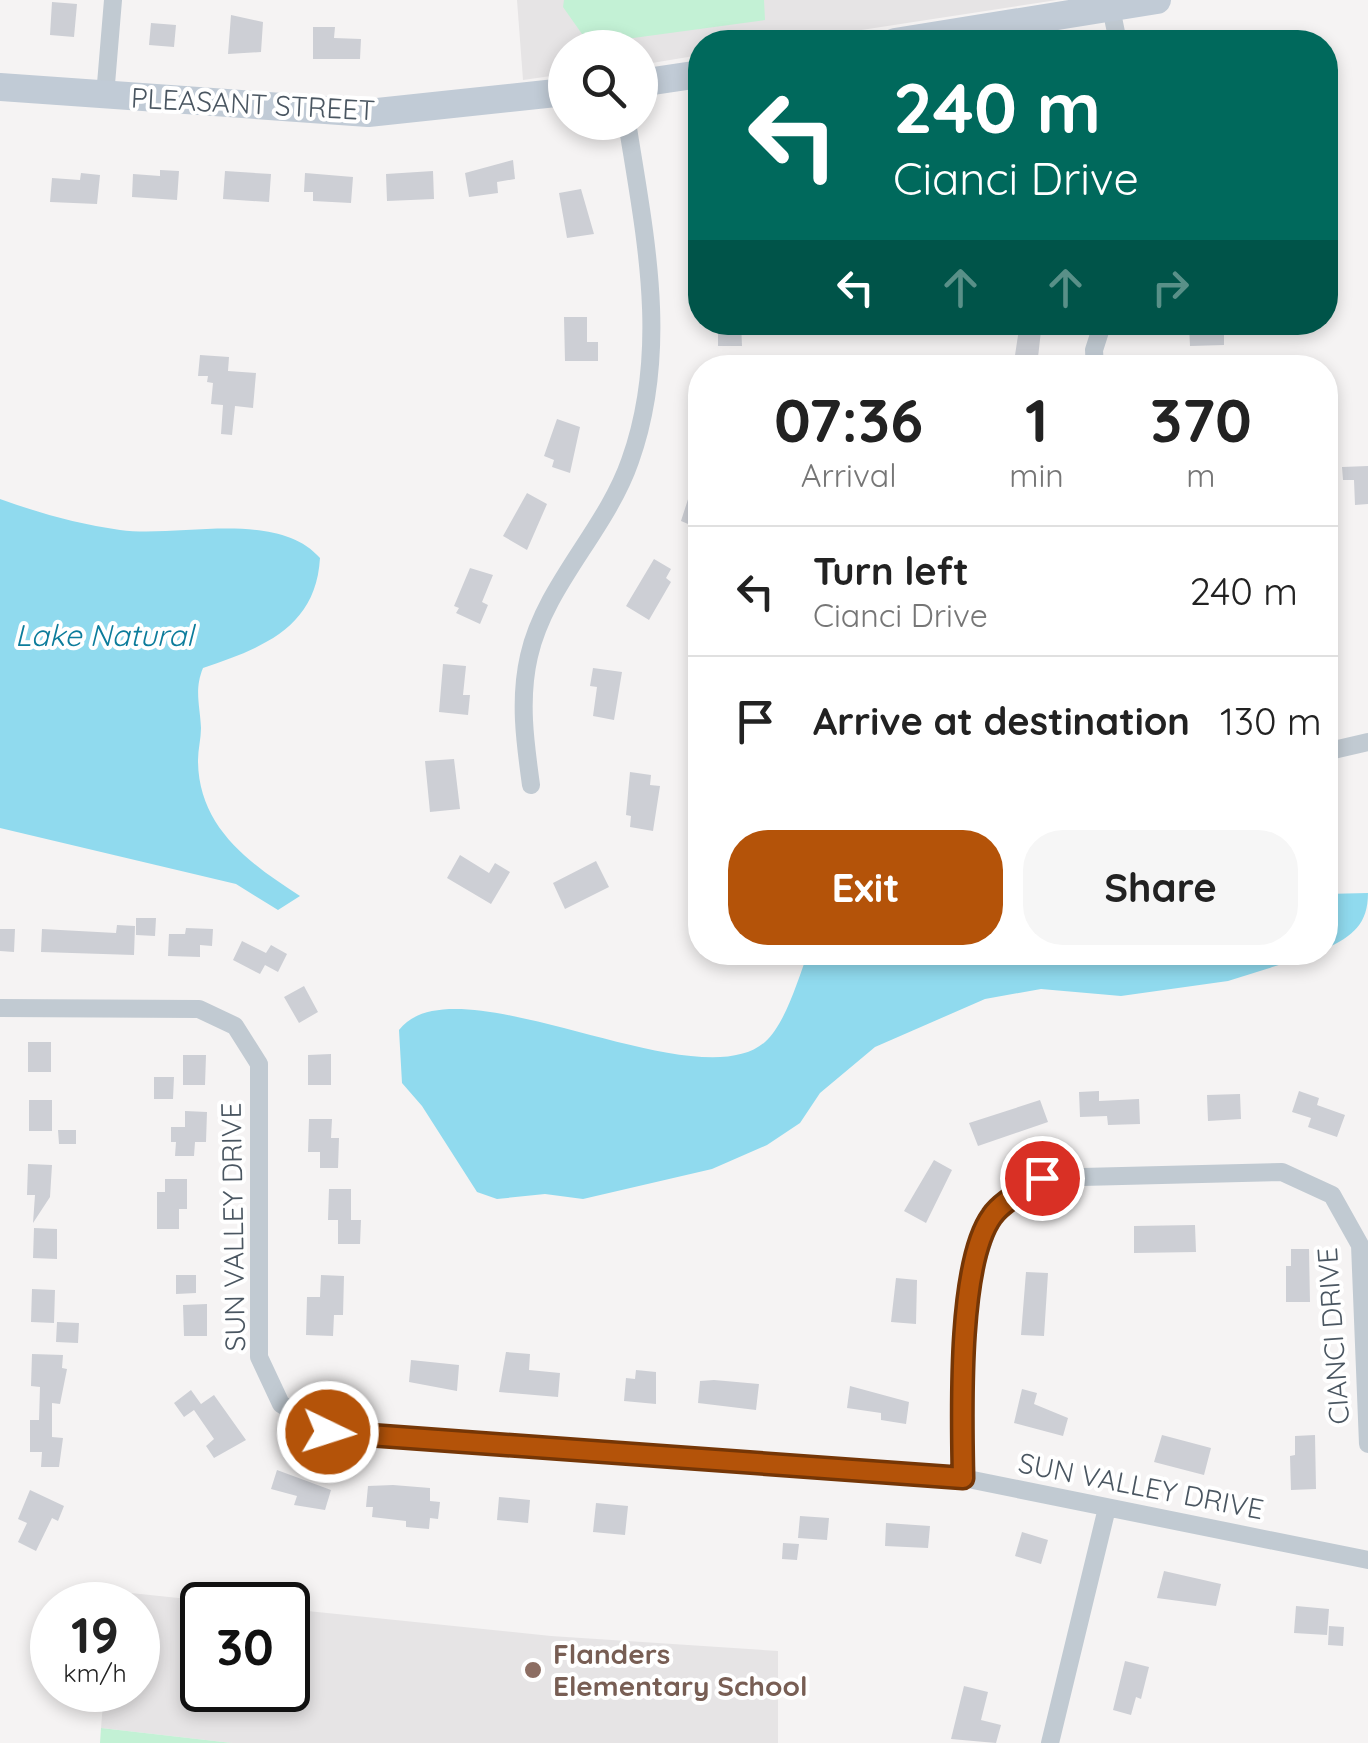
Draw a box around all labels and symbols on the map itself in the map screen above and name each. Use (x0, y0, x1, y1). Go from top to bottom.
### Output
street label: PLEASANT STREET (130, 80, 376, 127)
water label: Lake Natural (15, 616, 196, 654)
street label: SUN VALLEY DRIVE (213, 1102, 252, 1352)
pin (1000, 1136, 1085, 1221)
street label: CIANCI DRIVE (1309, 1246, 1356, 1426)
position arrow (276, 1380, 380, 1484)
street label: SUN VALLEY DRIVE (1016, 1445, 1267, 1526)
speed limit sign: 30 (180, 1582, 310, 1712)
place label: Flanders Elementary School (553, 1636, 808, 1703)
marker: Flanders Elementary School (522, 1659, 544, 1681)

